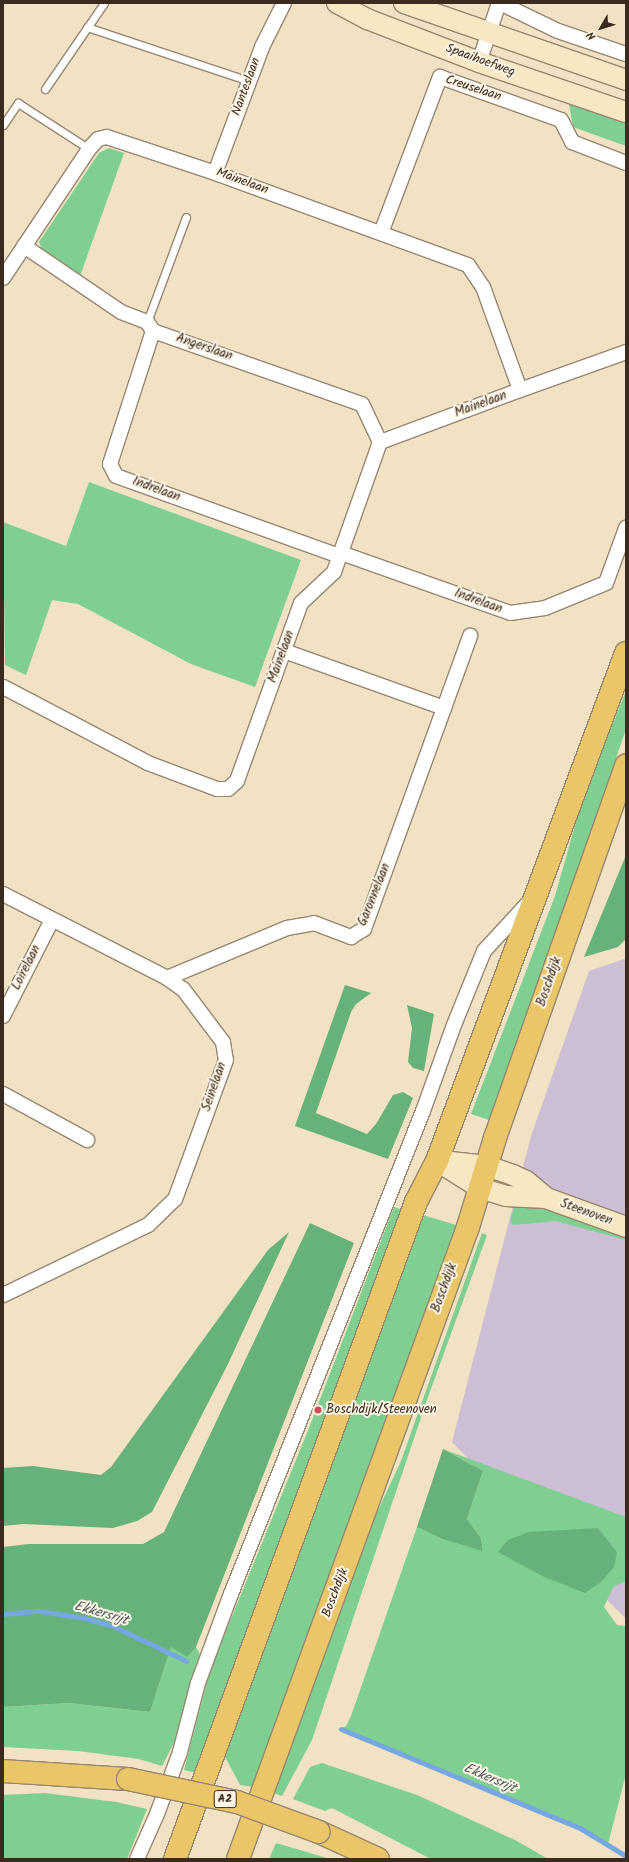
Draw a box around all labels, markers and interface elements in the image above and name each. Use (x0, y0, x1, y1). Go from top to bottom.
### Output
north arrow (581, 8, 621, 48)
text: N (582, 27, 601, 44)
street label: Spaaihoefweg (443, 41, 517, 81)
street label: Nanteslaan (229, 56, 265, 118)
street label: Creuselaan (443, 73, 503, 105)
street label: Mainelaan (214, 165, 270, 199)
street label: Angerslaan (174, 331, 234, 365)
street label: Mainelaan (453, 388, 509, 422)
street label: Indrelaan (130, 474, 182, 506)
street label: Indrelaan (452, 586, 504, 618)
street label: Mainelaan (265, 629, 299, 685)
street label: Garonnelaan (355, 861, 395, 929)
street label: Loirelaan (9, 943, 45, 993)
street label: Boschdijk (534, 955, 566, 1009)
street label: Seinelaan (199, 1060, 231, 1114)
street label: Steenoven (558, 1196, 614, 1230)
street label: Boschdijk (429, 1261, 461, 1315)
place label: Boschdijk/Steenoven (326, 1402, 437, 1418)
marker: Boschdijk/Steenoven (313, 1405, 323, 1415)
street label: Boschdijk (320, 1566, 352, 1620)
water label: Ekkersrijt (72, 1597, 130, 1629)
water label: Ekkersrijt (461, 1759, 519, 1797)
road number: A2 (213, 1789, 237, 1809)

